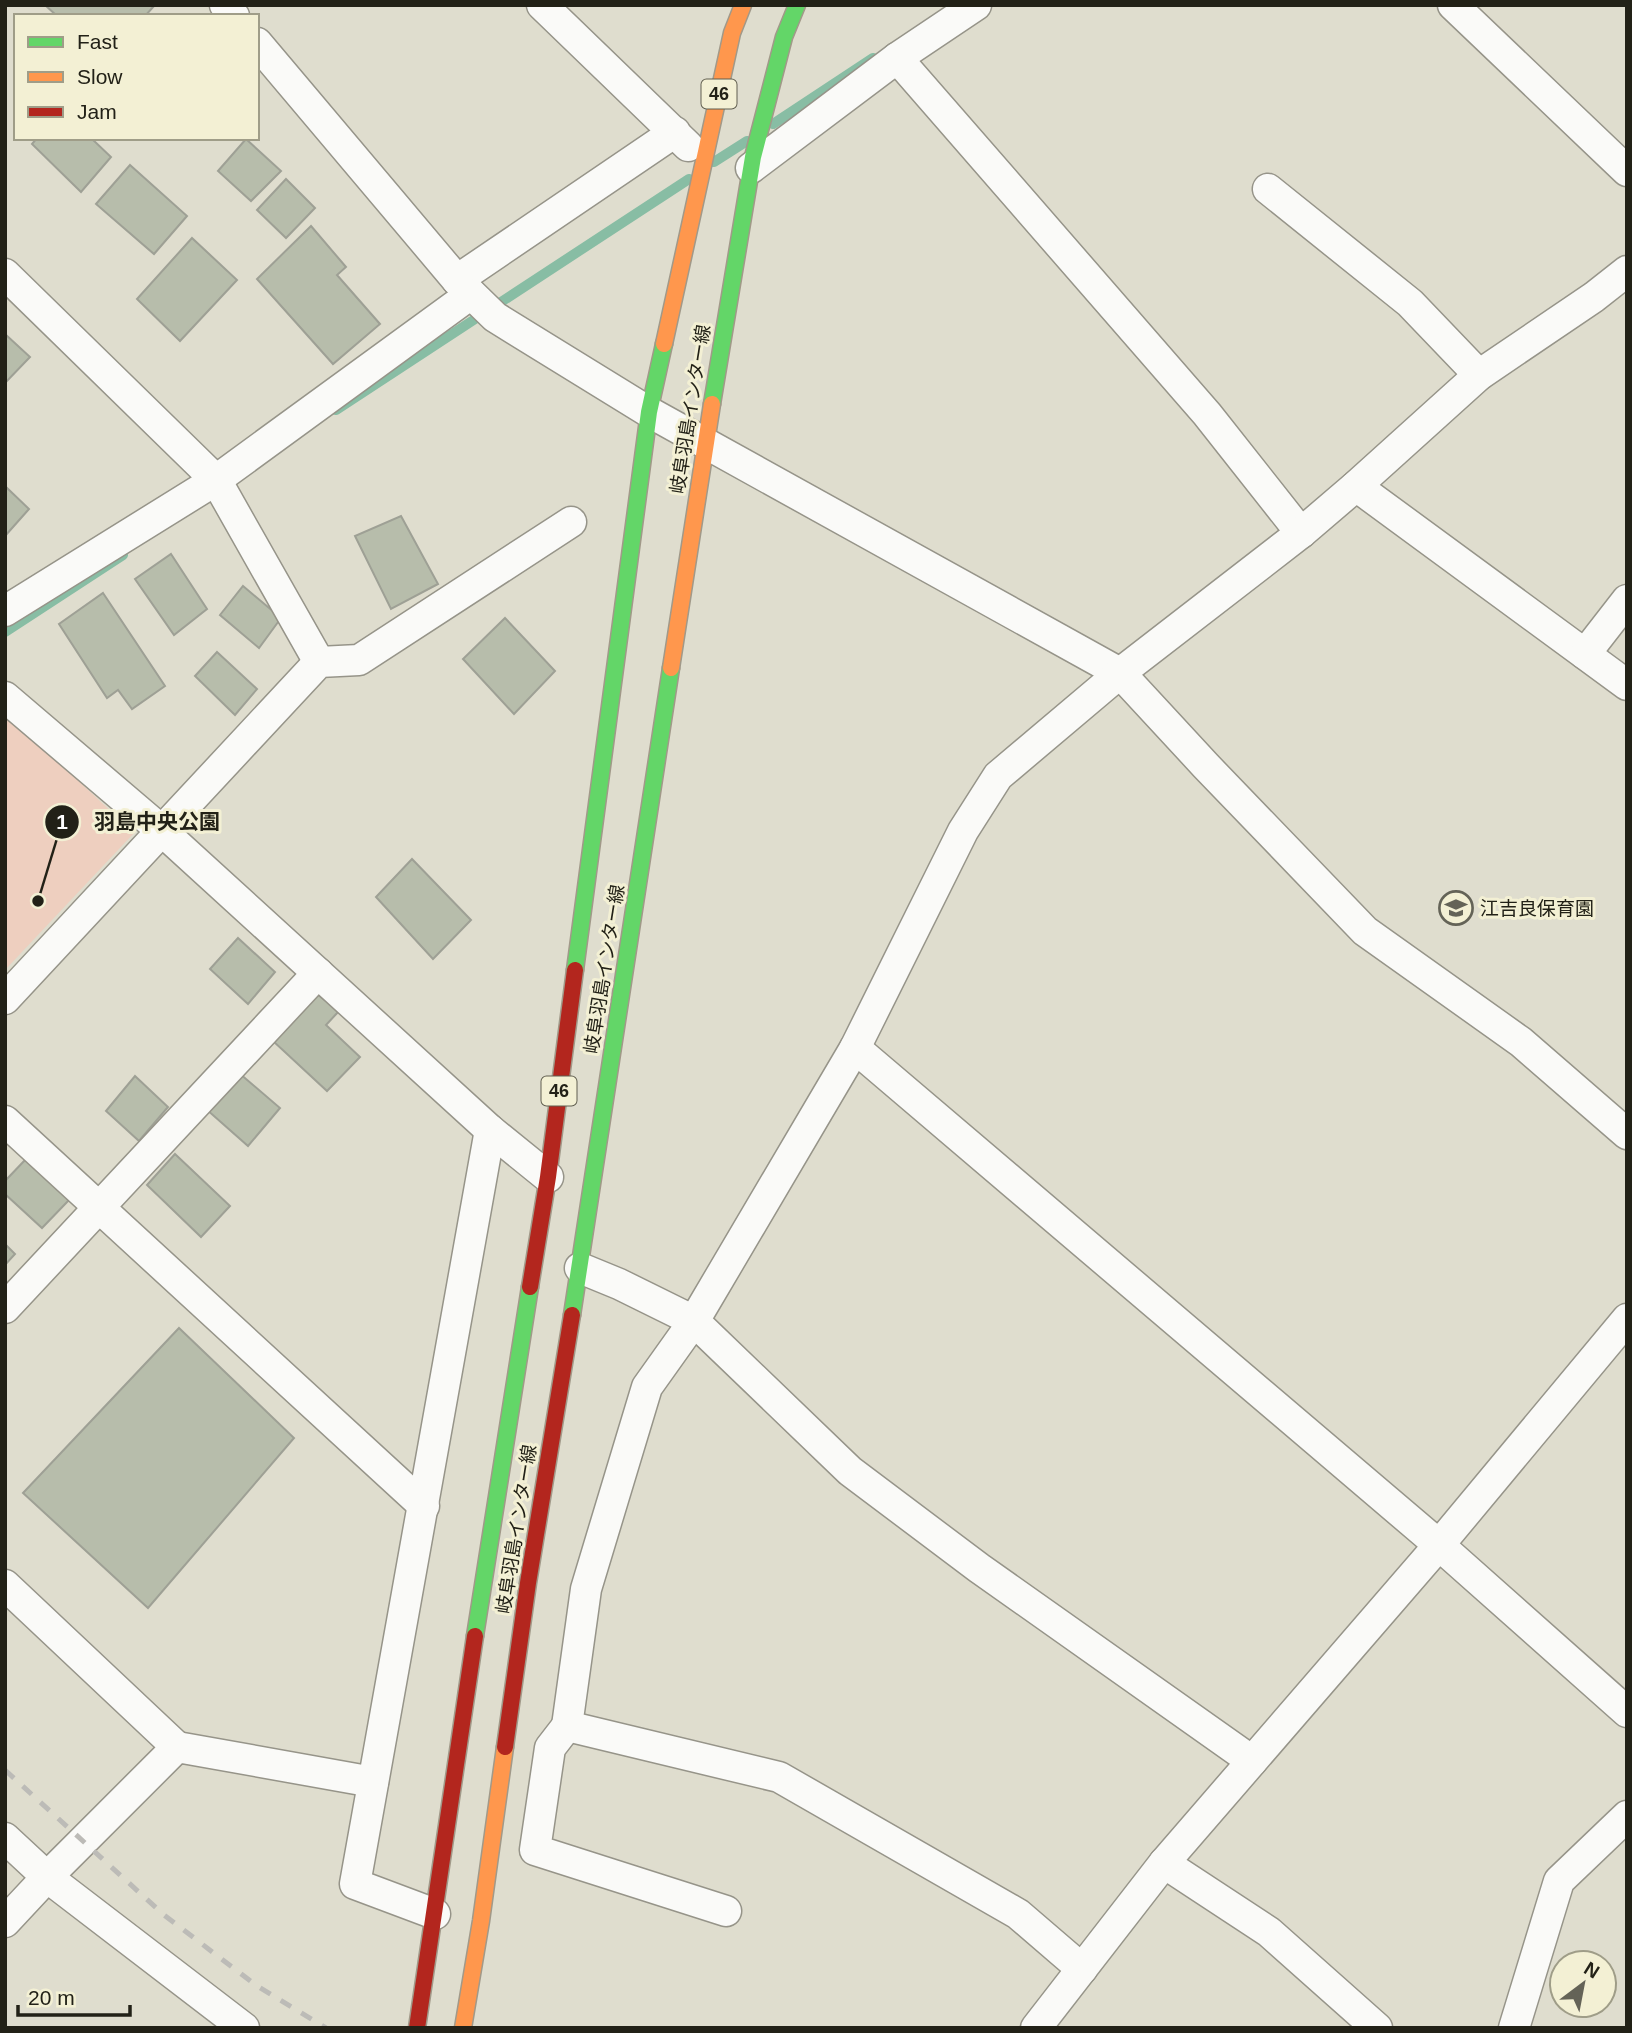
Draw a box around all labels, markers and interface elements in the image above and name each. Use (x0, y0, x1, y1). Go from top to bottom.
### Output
legend (14, 14, 259, 140)
text: Fast (77, 30, 118, 53)
text: Slow (77, 65, 123, 88)
road number: 46 (702, 80, 736, 108)
text: Jam (77, 100, 117, 123)
street label: 岐阜羽島インター線 (667, 323, 714, 495)
callout: 羽島中央公園 (45, 801, 234, 843)
text: 1 (56, 810, 68, 833)
text: 羽島中央公園 (94, 810, 220, 833)
street label: 岐阜羽島インター線 (581, 883, 628, 1055)
school or university icon: 江吉良保育園 (1437, 889, 1475, 927)
place label: 江吉良保育園 (1480, 898, 1594, 919)
road number: 46 (542, 1076, 576, 1106)
street label: 岐阜羽島インター線 (493, 1443, 540, 1615)
north arrow (1548, 1949, 1618, 2019)
text: N (1580, 1957, 1603, 1983)
scale bar (18, 1974, 130, 2018)
text: 20 m (28, 1986, 75, 2009)

